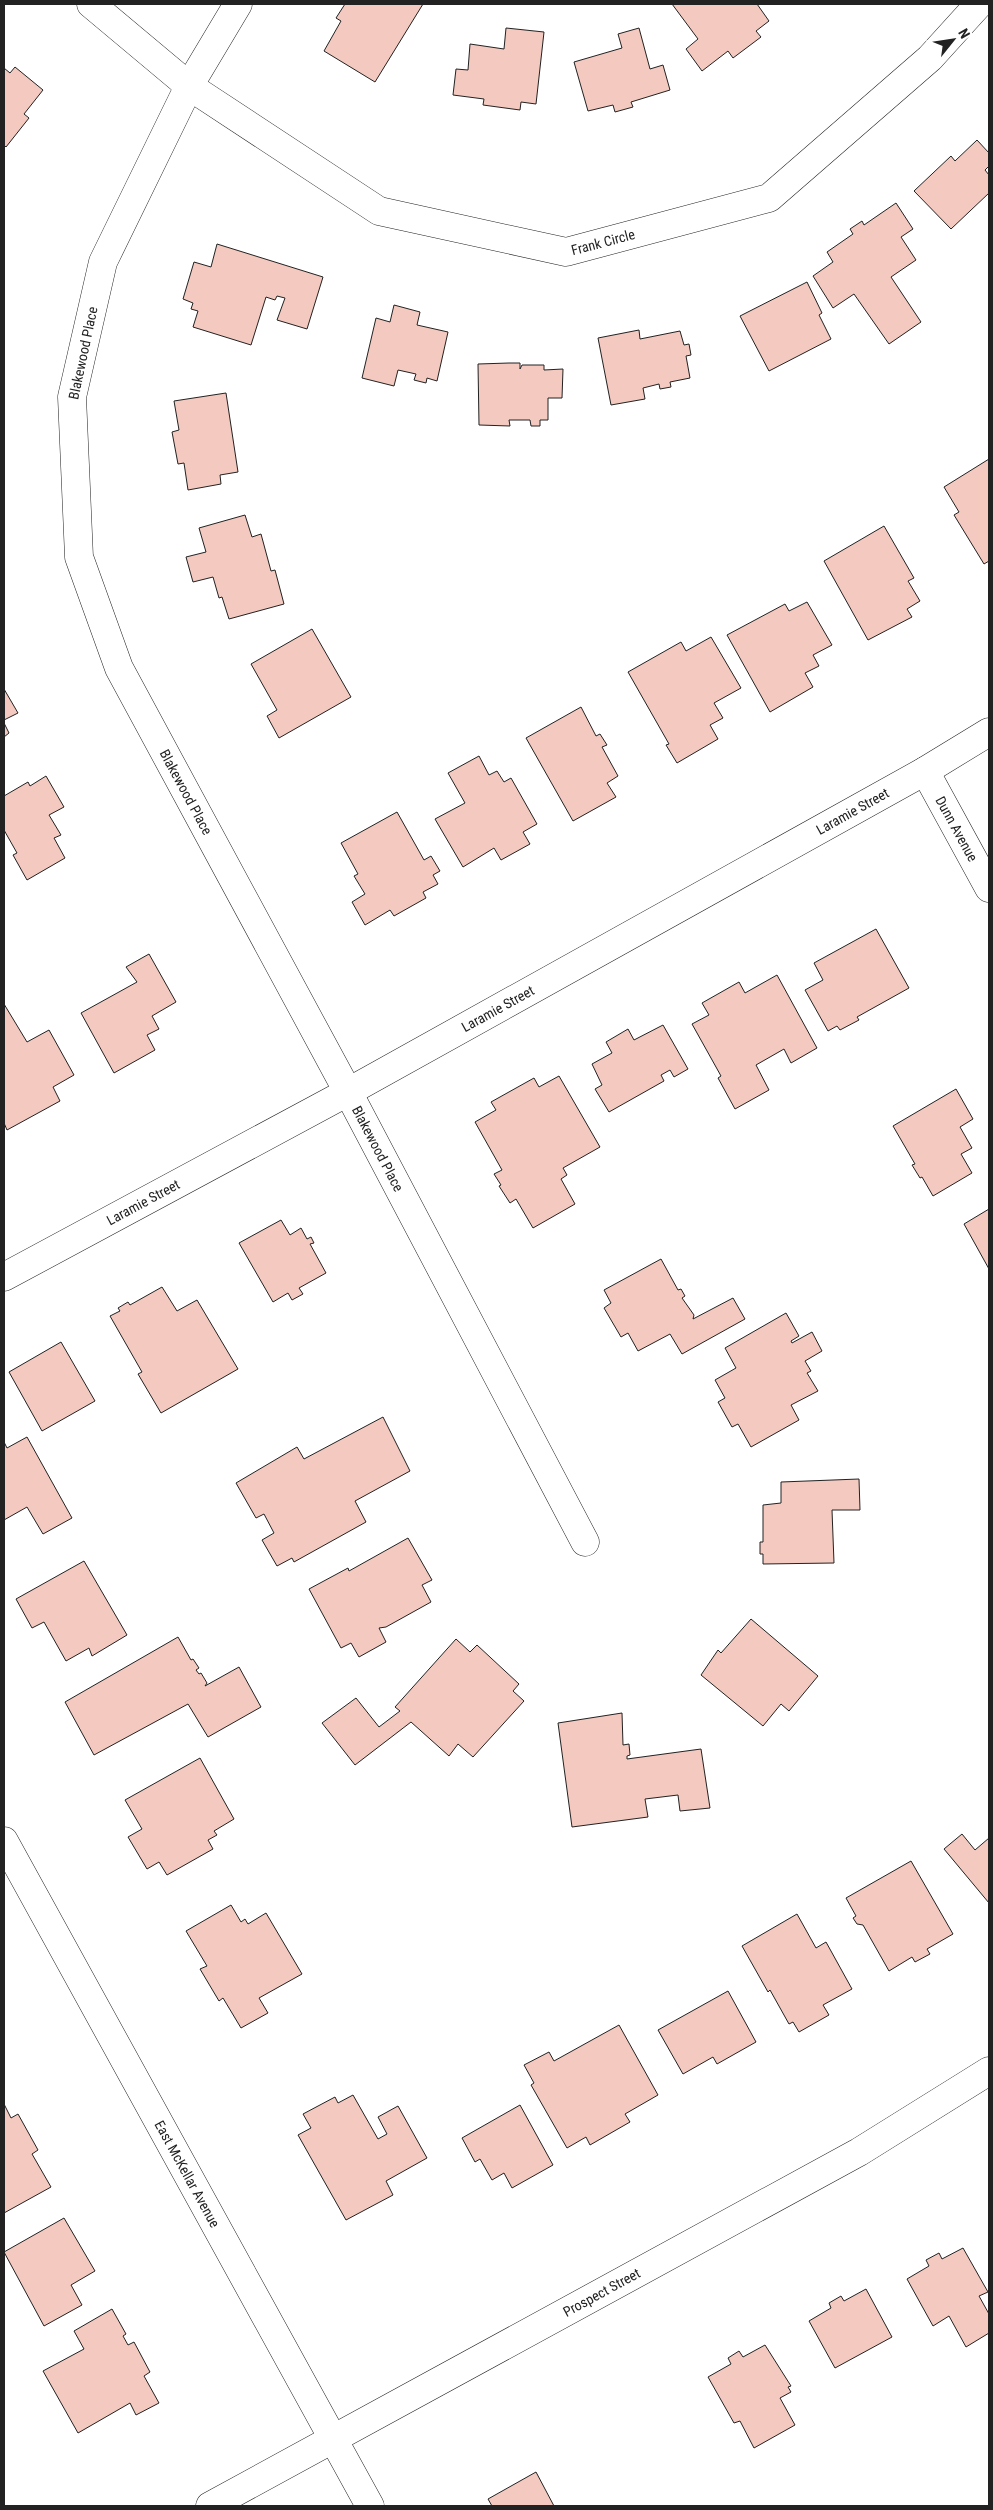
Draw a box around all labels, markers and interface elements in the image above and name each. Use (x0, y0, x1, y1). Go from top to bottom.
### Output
north arrow (928, 15, 978, 65)
text: N (955, 26, 973, 41)
street label: Frank Circle (570, 226, 637, 258)
street label: Blakewood Place (65, 305, 101, 401)
street label: Blakewood Place (156, 747, 216, 838)
street label: Laramie Street (814, 785, 892, 838)
street label: Dunn Avenue (932, 794, 981, 865)
street label: Laramie Street (459, 982, 537, 1035)
street label: Blakewood Place (349, 1103, 407, 1195)
street label: Laramie Street (104, 1176, 182, 1228)
street label: East McKellar Avenue (151, 2118, 223, 2230)
street label: Prospect Street (560, 2265, 643, 2320)

